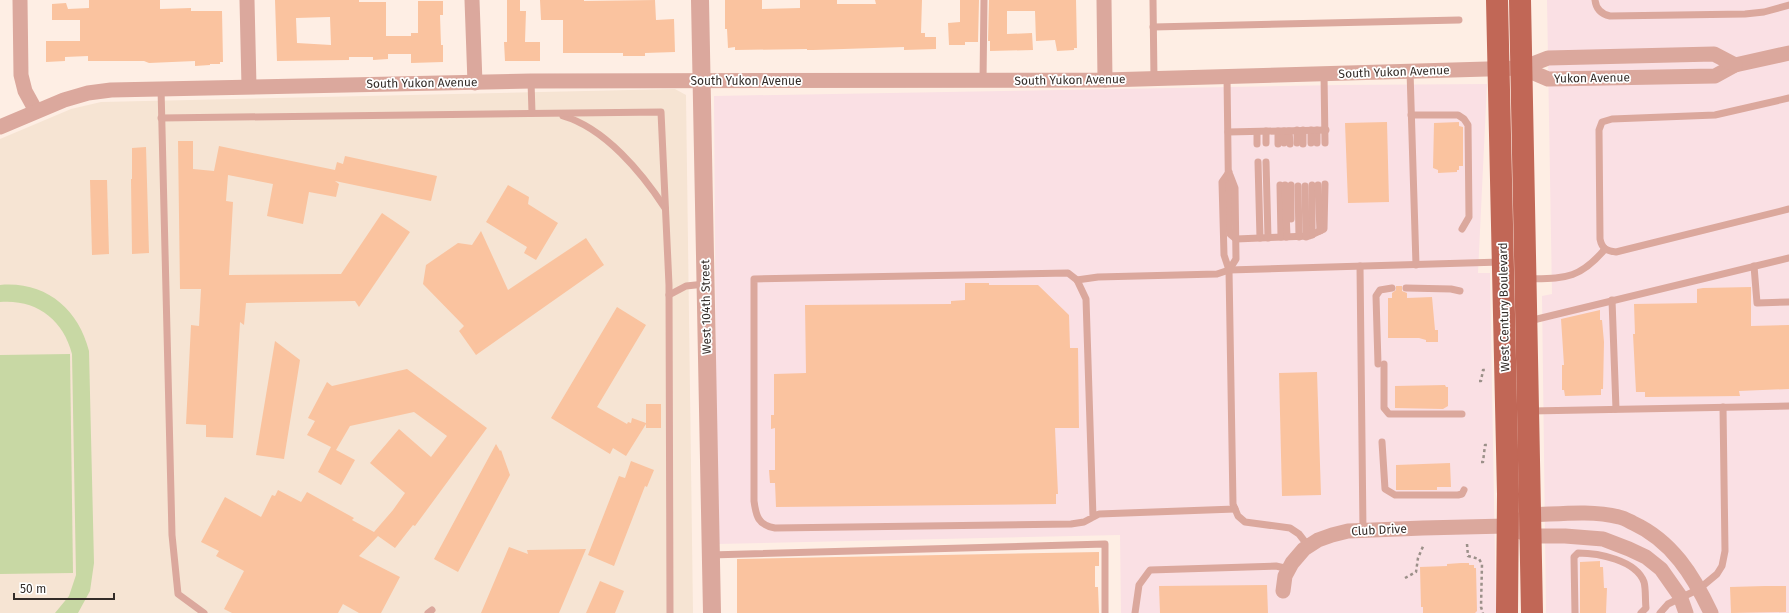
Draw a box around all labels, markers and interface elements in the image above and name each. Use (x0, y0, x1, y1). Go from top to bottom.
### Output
street label: South Yukon Avenue (1338, 63, 1450, 81)
street label: Yukon Avenue (1554, 70, 1630, 86)
street label: South Yukon Avenue (1014, 72, 1126, 88)
street label: South Yukon Avenue (690, 74, 802, 88)
street label: South Yukon Avenue (366, 75, 478, 91)
street label: West Century Boulevard (1496, 242, 1512, 372)
street label: West 104th Street (698, 259, 714, 355)
street label: Club Drive (1351, 522, 1407, 538)
scale bar (14, 575, 114, 601)
text: 50 m (20, 582, 46, 596)

